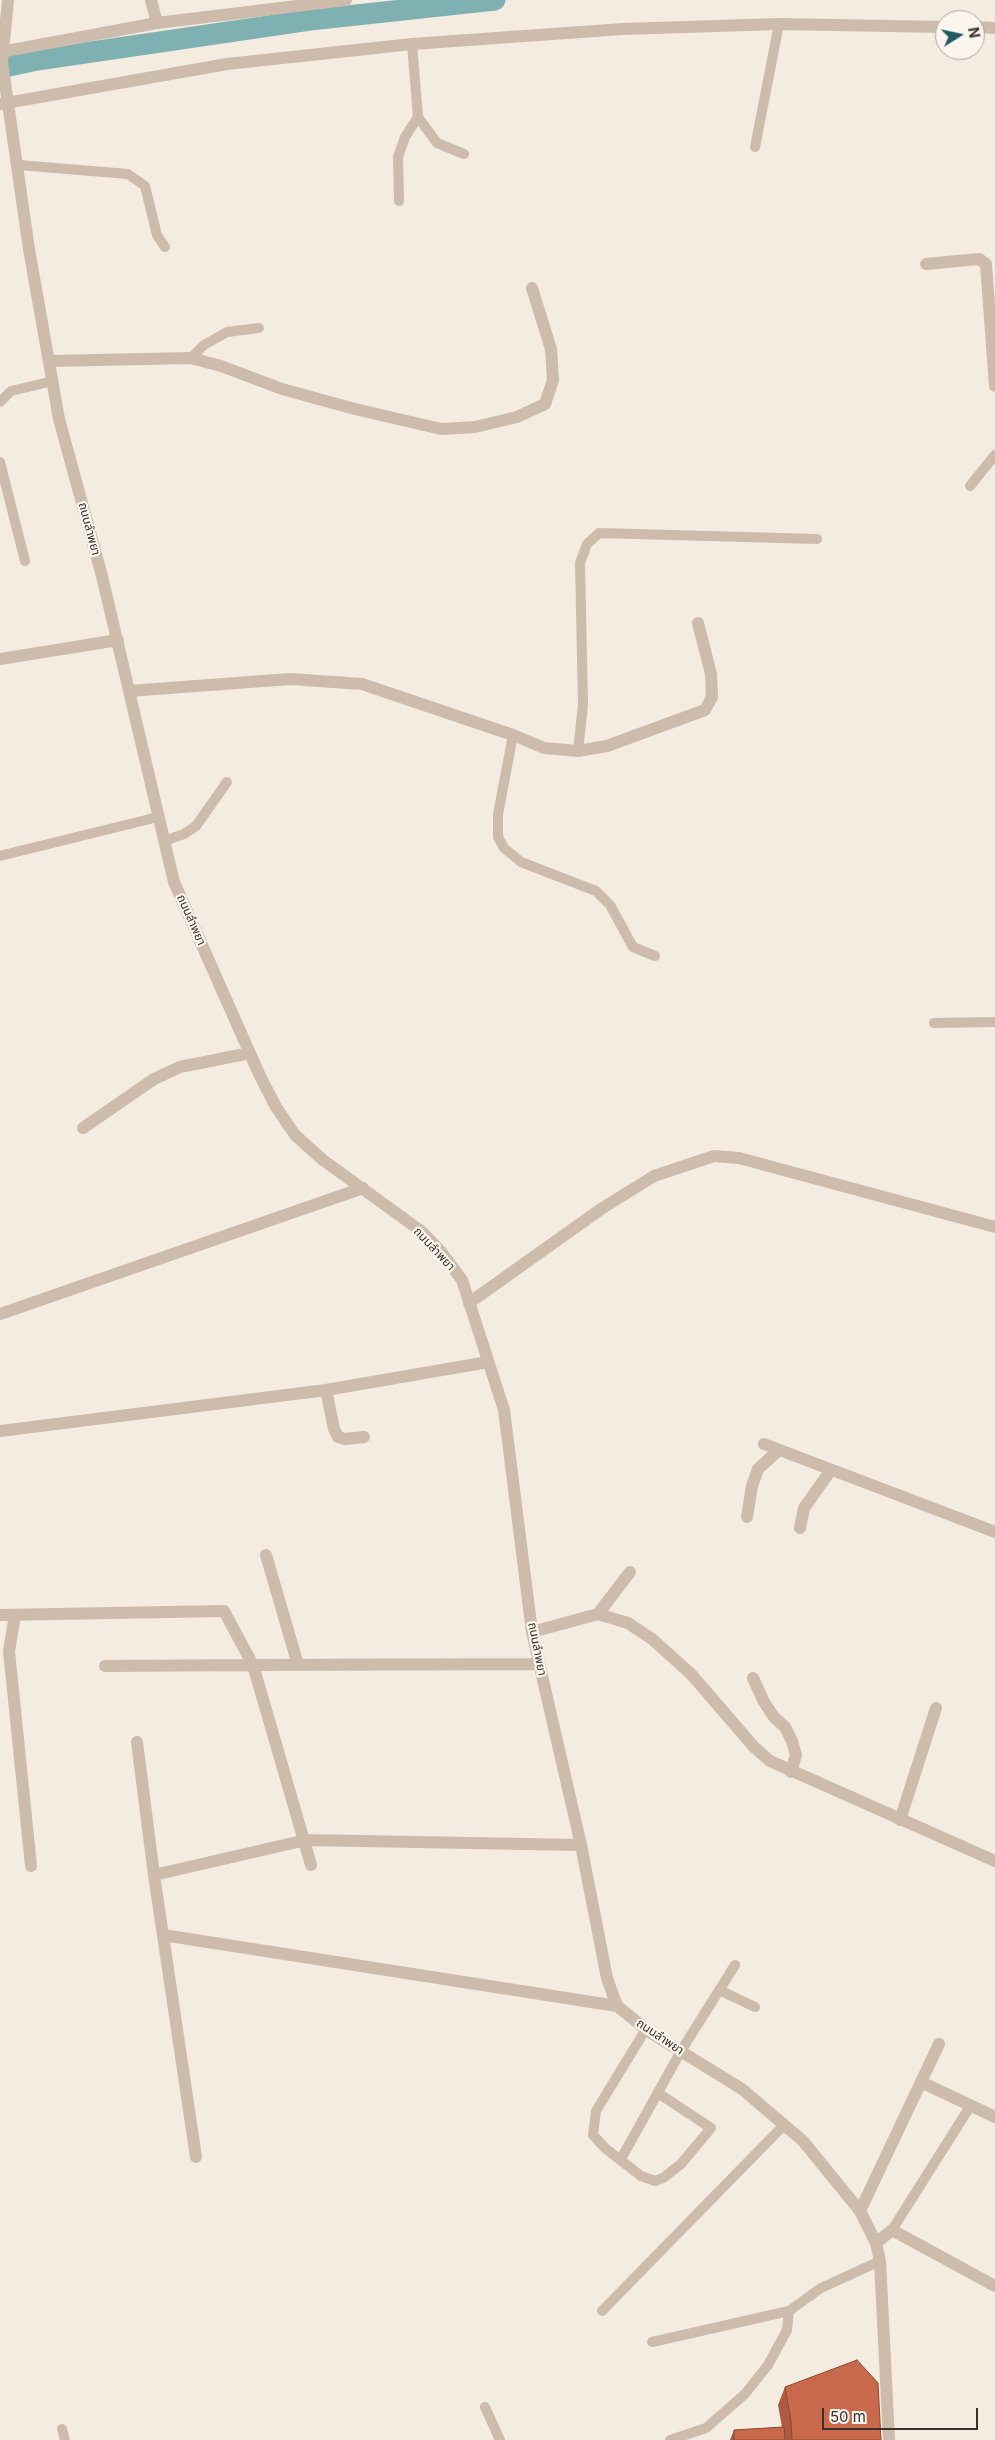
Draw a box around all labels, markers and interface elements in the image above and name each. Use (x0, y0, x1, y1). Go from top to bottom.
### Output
north arrow (935, 10, 985, 60)
text: N (965, 26, 984, 39)
street label: ถนนลำพยา (75, 501, 103, 557)
street label: ถนนลำพยา (173, 892, 209, 948)
street label: ถนนลำพยา (410, 1224, 458, 1274)
street label: ถนนลำพยา (525, 1621, 549, 1677)
street label: ถนนลำพยา (634, 2016, 686, 2058)
scale bar (825, 2398, 981, 2430)
text: 50 m (830, 2407, 866, 2426)

